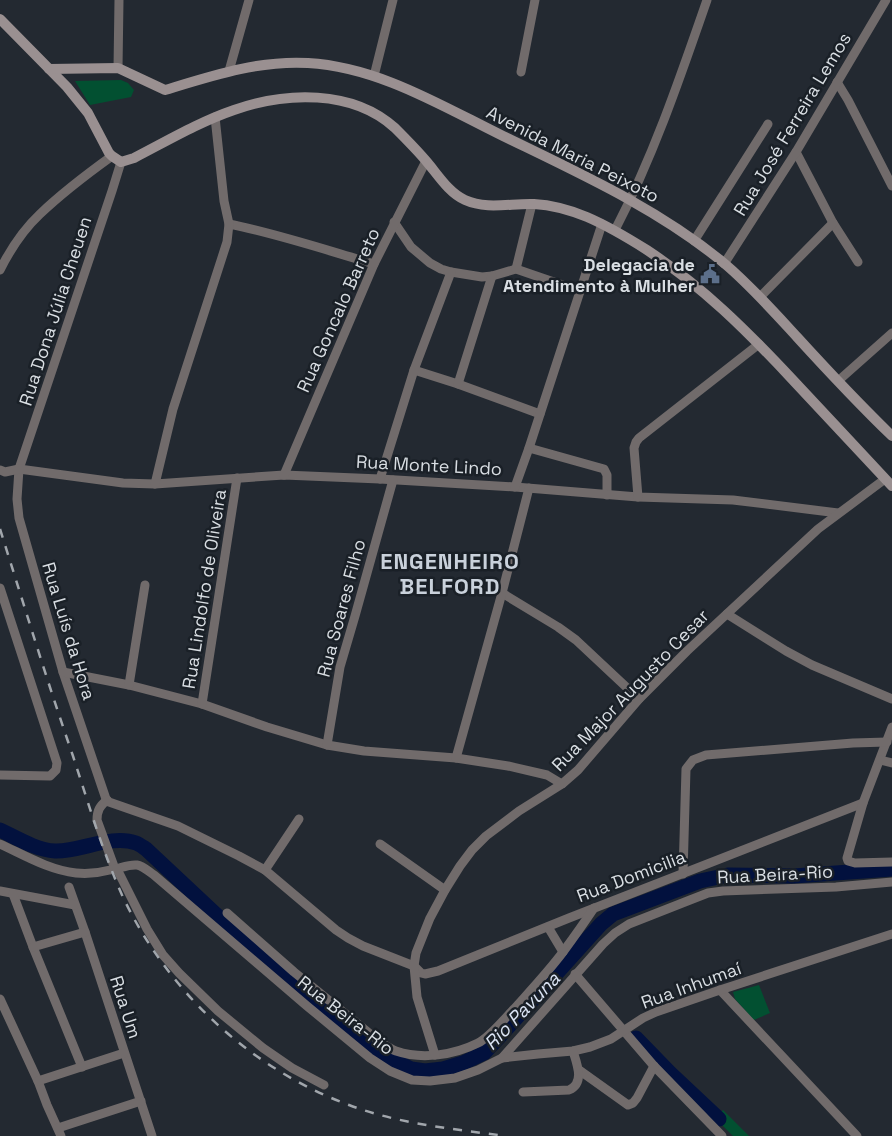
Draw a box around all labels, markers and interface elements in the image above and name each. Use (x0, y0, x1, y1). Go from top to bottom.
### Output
street label: Rua José Ferreira Lemos (728, 28, 856, 220)
street label: Avenida Maria Peixoto (483, 100, 663, 208)
street label: Rua Dona Júlia Cheuen (14, 214, 96, 408)
street label: Rua Goncalo Barreto (291, 224, 385, 396)
place label: Delegacia de Atendimento à Mulher (503, 253, 695, 297)
public building icon: Delegacia de Atendimento à Mulher (699, 263, 721, 285)
street label: Rua Monte Lindo (355, 450, 503, 480)
street label: Rua Lindolfo de Oliveira (177, 487, 231, 691)
street label: Rua Soares Filho (312, 537, 370, 679)
district label: ENGENHEIRO BELFORD (380, 547, 520, 600)
street label: Rua Luís da Hora (37, 559, 101, 703)
street label: Rua Major Augusto Cesar (546, 604, 714, 776)
street label: Rua Domicilia (573, 845, 689, 907)
street label: Rua Beira-Rio (716, 859, 834, 889)
street label: Rua Inhumaí (638, 956, 745, 1014)
water label: Rio Pavuna (479, 967, 566, 1055)
street label: Rua Beira-Rio (293, 970, 399, 1060)
street label: Rua Um (105, 973, 147, 1041)

